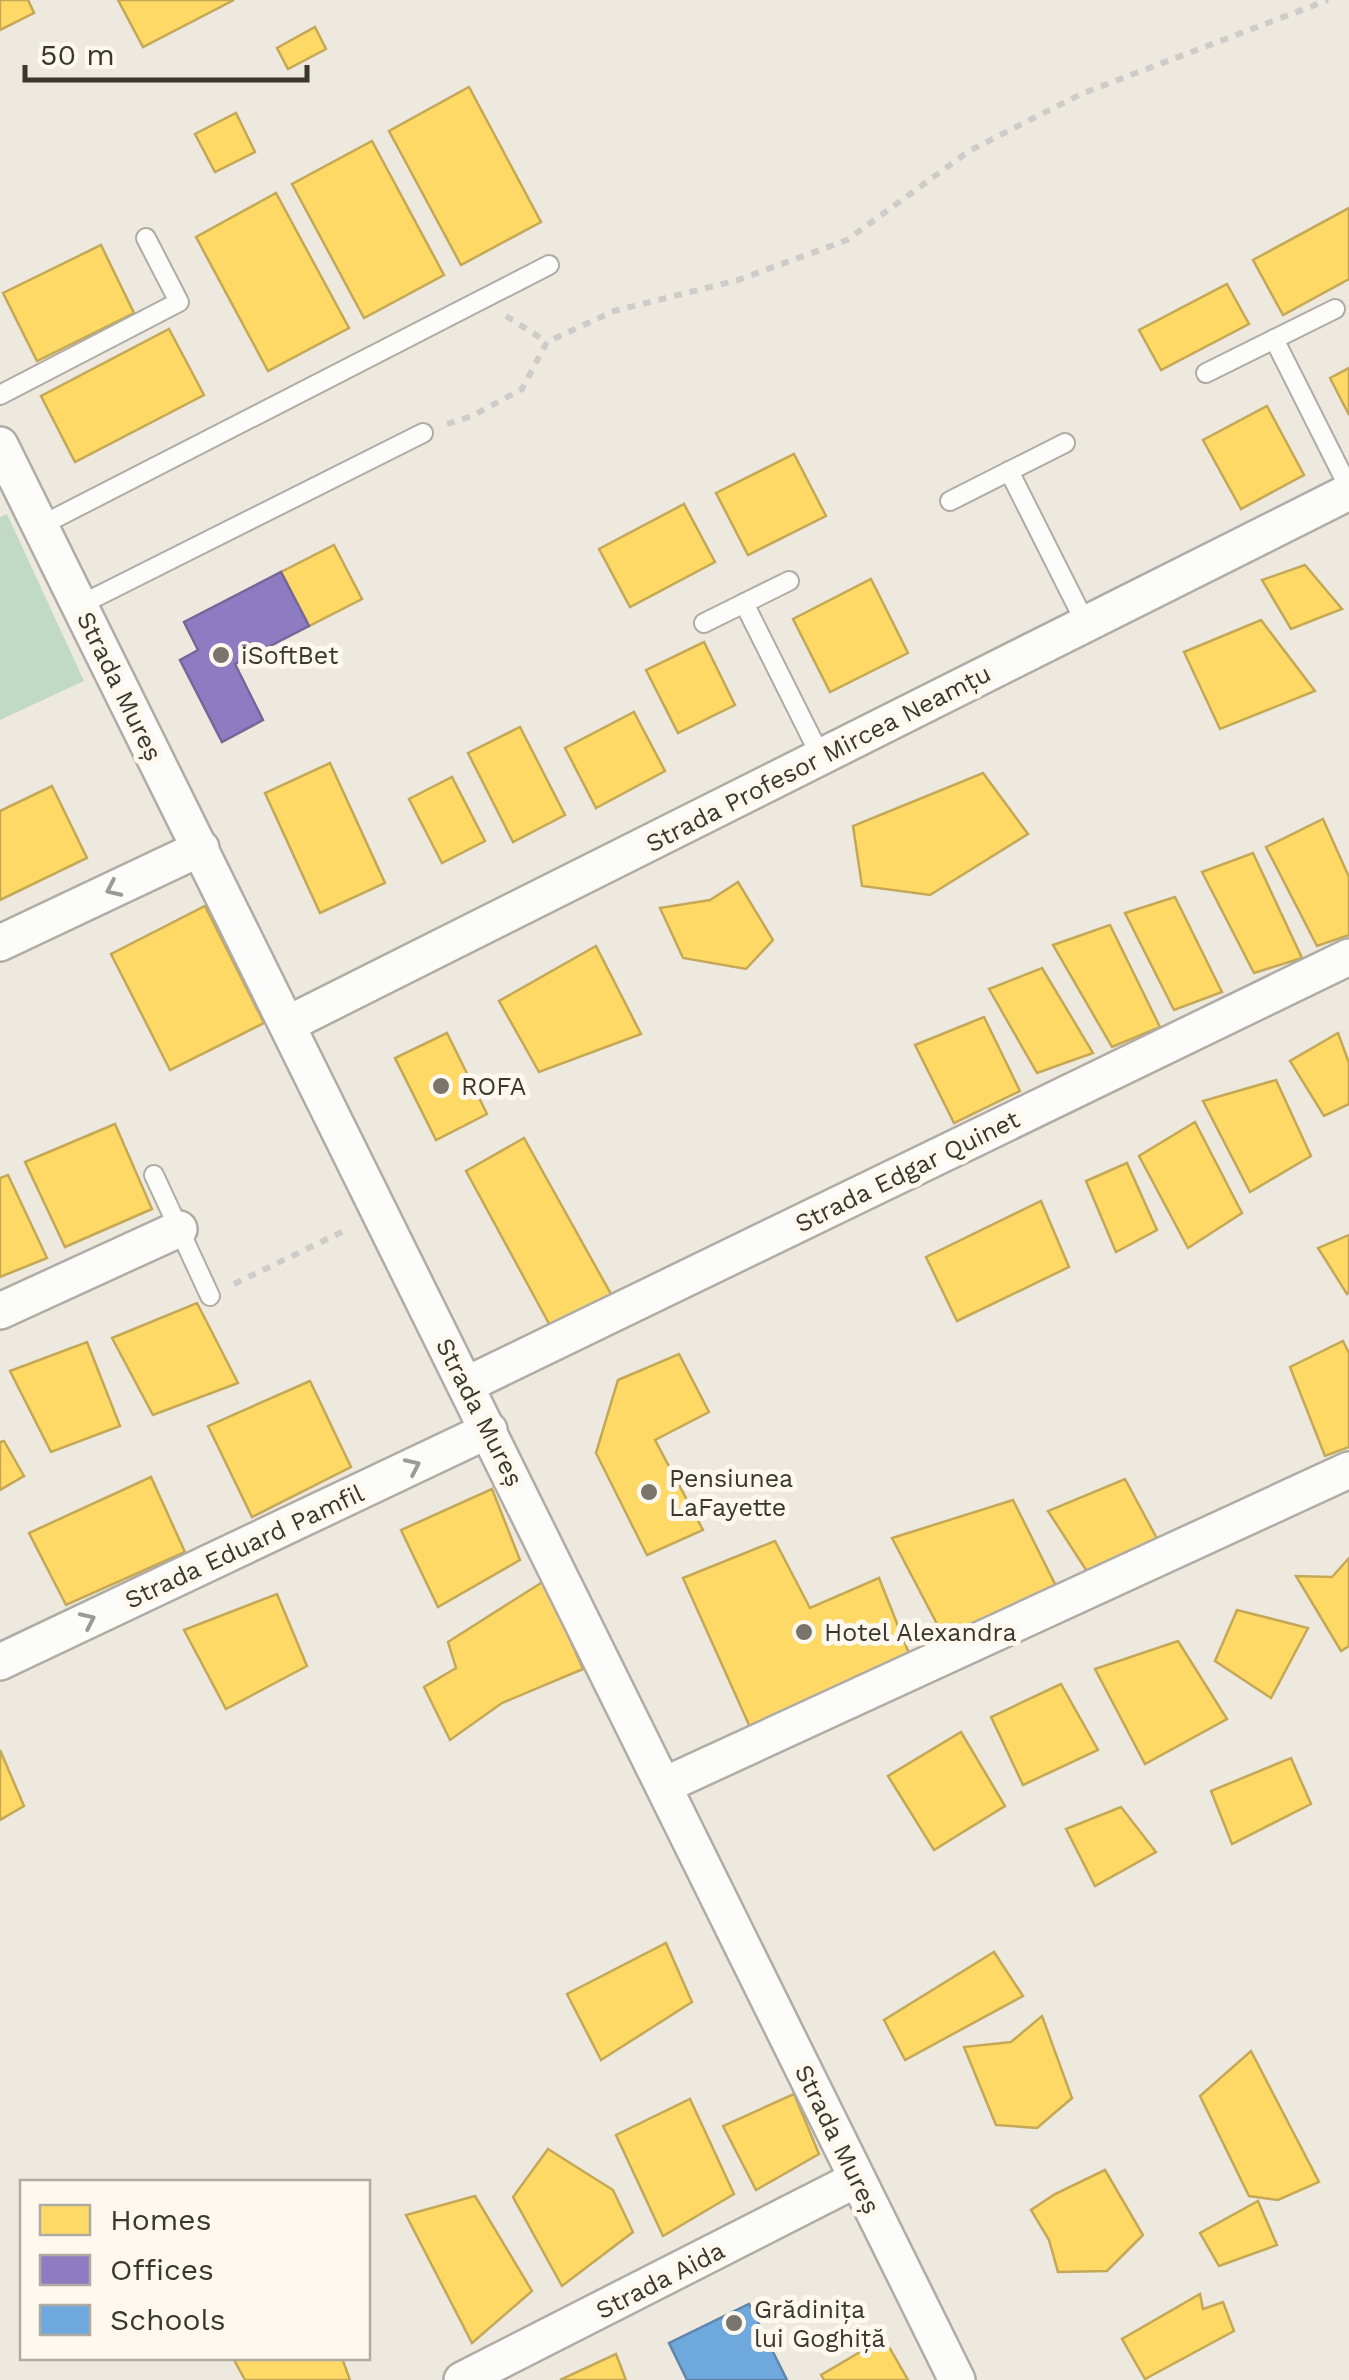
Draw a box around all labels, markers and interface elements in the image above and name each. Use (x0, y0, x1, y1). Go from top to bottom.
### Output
scale bar (25, 20, 308, 82)
text: 50 m (40, 37, 115, 72)
street label: Strada Mureș (71, 607, 168, 765)
place label: iSoftBet (241, 641, 339, 670)
marker: iSoftBet (210, 644, 232, 666)
street label: Strada Profesor Mircea Neamțu (641, 659, 995, 858)
one-way arrow (106, 877, 124, 897)
place label: ROFA (461, 1072, 526, 1101)
marker: ROFA (430, 1075, 452, 1097)
street label: Strada Edgar Quinet (790, 1104, 1025, 1238)
street label: Strada Mureș (430, 1333, 529, 1491)
one-way arrow (403, 1458, 421, 1478)
place label: Pensiunea LaFayette (669, 1464, 793, 1522)
street label: Strada Eduard Pamfil (120, 1478, 369, 1615)
marker: Pensiunea LaFayette (638, 1481, 660, 1503)
one-way arrow (78, 1613, 96, 1633)
place label: Hotel Alexandra (824, 1618, 1017, 1647)
marker: Hotel Alexandra (793, 1621, 815, 1643)
street label: Strada Mureș (789, 2060, 886, 2218)
legend (20, 2180, 370, 2360)
text: Homes (110, 2202, 212, 2237)
street label: Strada Aida (591, 2236, 729, 2325)
text: Offices (110, 2252, 214, 2287)
place label: Grădinița lui Goghiță (754, 2295, 885, 2353)
text: Schools (110, 2302, 226, 2337)
marker: Grădinița lui Goghiță (723, 2312, 745, 2334)

